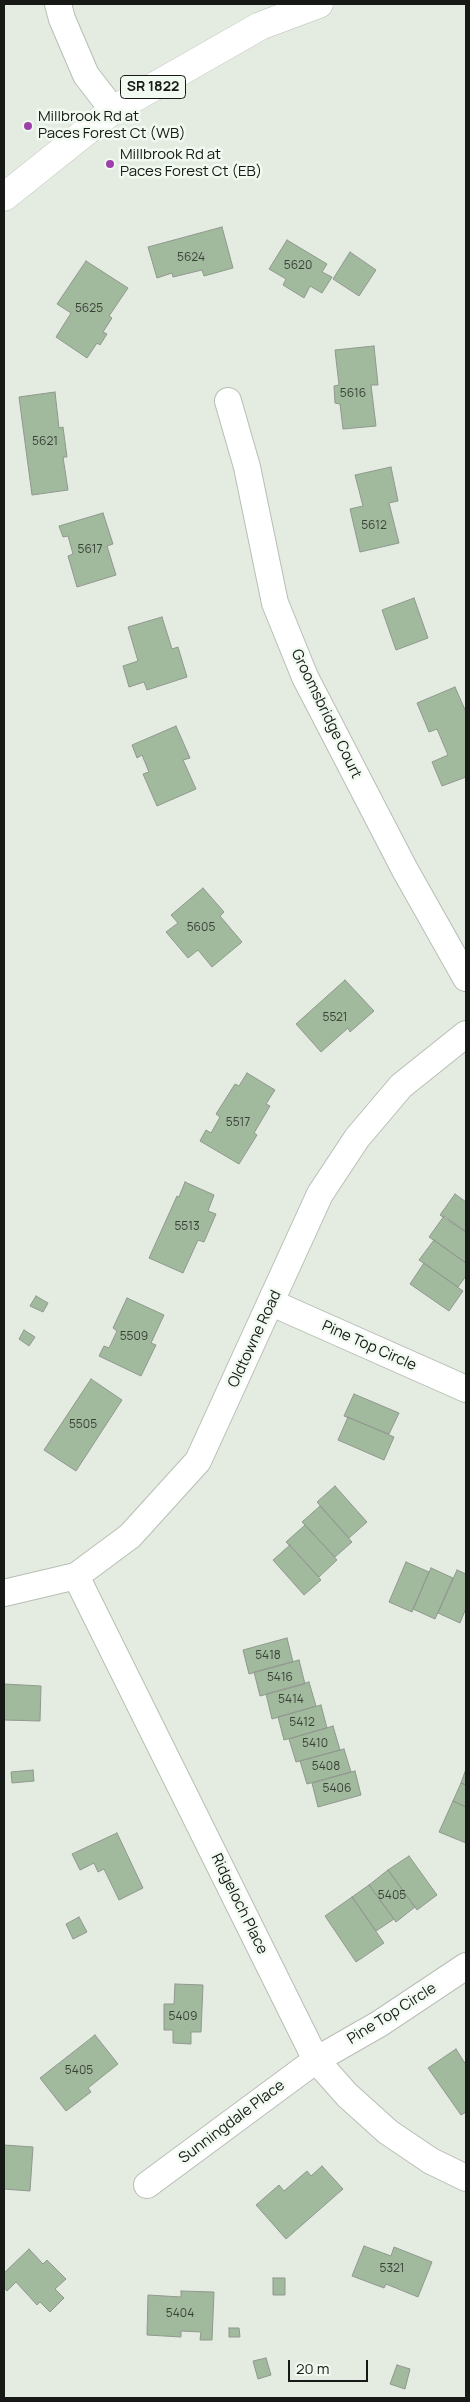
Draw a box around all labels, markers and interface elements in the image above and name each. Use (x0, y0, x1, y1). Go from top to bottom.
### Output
road number: SR 1822 (120, 75, 186, 98)
place label: Millbrook Rd at Paces Forest Ct (WB) (38, 108, 186, 143)
marker: Millbrook Rd at Paces Forest Ct (WB) (22, 120, 34, 132)
place label: Millbrook Rd at Paces Forest Ct (EB) (120, 146, 262, 181)
marker: Millbrook Rd at Paces Forest Ct (EB) (104, 158, 116, 170)
house number: 5624 (177, 251, 205, 265)
house number: 5620 (284, 259, 312, 273)
house number: 5625 (75, 302, 103, 316)
house number: 5616 (340, 387, 366, 401)
house number: 5621 (32, 435, 58, 449)
house number: 5612 (361, 519, 387, 533)
house number: 5617 (78, 543, 102, 557)
street label: Groomsbridge Court (287, 646, 365, 782)
house number: 5605 (187, 921, 215, 935)
house number: 5521 (322, 1011, 348, 1025)
house number: 5517 (226, 1116, 250, 1130)
house number: 5513 (174, 1220, 200, 1234)
street label: Oldtowne Road (225, 1288, 285, 1390)
street label: Pine Top Circle (319, 1317, 419, 1375)
house number: 5509 (120, 1330, 148, 1344)
house number: 5505 (69, 1418, 97, 1432)
house number: 5418 (255, 1649, 281, 1663)
house number: 5416 (267, 1671, 293, 1685)
house number: 5414 (278, 1693, 304, 1707)
house number: 5412 (289, 1716, 315, 1730)
house number: 5410 (302, 1737, 328, 1751)
house number: 5408 (312, 1760, 340, 1774)
house number: 5406 (323, 1782, 351, 1796)
street label: Ridgeloch Place (207, 1851, 271, 1957)
house number: 5405 (378, 1889, 406, 1903)
street label: Pine Top Circle (344, 1979, 440, 2049)
house number: 5409 (169, 2010, 197, 2024)
house number: 5405 (65, 2064, 93, 2078)
street label: Sunningdale Place (176, 2076, 288, 2168)
house number: 5321 (379, 2262, 405, 2276)
house number: 5404 (166, 2307, 194, 2321)
scale bar (290, 2350, 370, 2382)
text: 20 m (296, 2358, 329, 2379)

